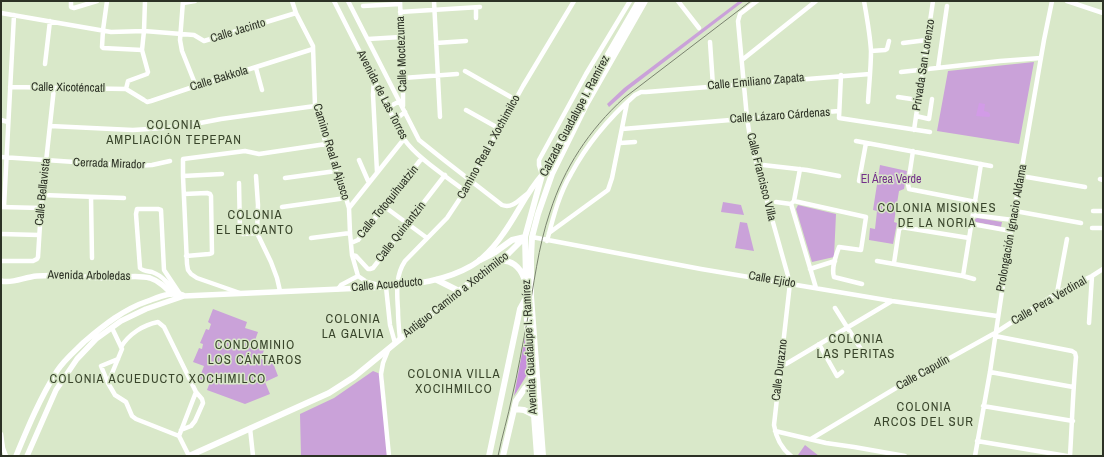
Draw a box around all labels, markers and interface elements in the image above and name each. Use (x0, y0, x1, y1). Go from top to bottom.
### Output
street label: Calle Jacinto (209, 16, 267, 46)
street label: Calle Moctezuma (393, 16, 411, 92)
street label: Privada San Lorenzo (910, 18, 938, 112)
street label: Avenida de Las Torres (353, 48, 411, 142)
street label: Calzada Guadalupe I. Ramírez (537, 53, 613, 179)
street label: Calle Bakkola (188, 63, 250, 95)
street label: Calle Emiliano Zapata (707, 71, 805, 93)
street label: Calle Xicoténcatl (31, 80, 105, 96)
street label: Camino Real a Xochimilco (454, 92, 524, 202)
street label: Camino Real al Ajusco (309, 102, 353, 202)
street label: Calle Lázaro Cárdenas (729, 105, 831, 127)
district label: COLONIA AMPLIACIÓN TEPEPAN (106, 118, 242, 149)
street label: Calle Francisco Villa (743, 132, 779, 222)
street label: Cerrada Mirador (73, 156, 145, 172)
street label: Calle Bellavista (32, 158, 54, 226)
street label: Calle Totoquihuatzin (354, 163, 422, 241)
street label: Prolongación Ignacio Aldama (994, 163, 1030, 293)
park label: El Área Verde (861, 173, 921, 187)
street label: Calle Quinantzin (373, 199, 429, 265)
district label: COLONIA MISIONES DE LA NORIA (877, 201, 997, 232)
district label: COLONIA EL ENCANTO (216, 208, 294, 239)
street label: Antiguo Camino a Xochimilco (400, 249, 512, 341)
street label: Avenida Arboledas (47, 268, 131, 284)
street label: Calle Ejido (747, 269, 797, 291)
street label: Calle Pera Verdinal (1009, 274, 1089, 328)
street label: Calle Acueducto (351, 275, 423, 295)
street label: Avenida Guadalupe I. Ramírez (519, 279, 541, 415)
district label: COLONIA LA GALVIA (322, 312, 384, 343)
district label: COLONIA LAS PERITAS (817, 332, 895, 363)
district label: CONDOMINIO LOS CÁNTAROS (208, 338, 302, 369)
street label: Calle Durazno (769, 338, 791, 402)
street label: Calle Capulín (894, 352, 952, 394)
district label: COLONIA VILLA XOCIHMILCO (408, 367, 500, 398)
district label: COLONIA ACUEDUCTO XOCHIMILCO (50, 372, 266, 388)
district label: COLONIA ARCOS DEL SUR (874, 400, 974, 431)

